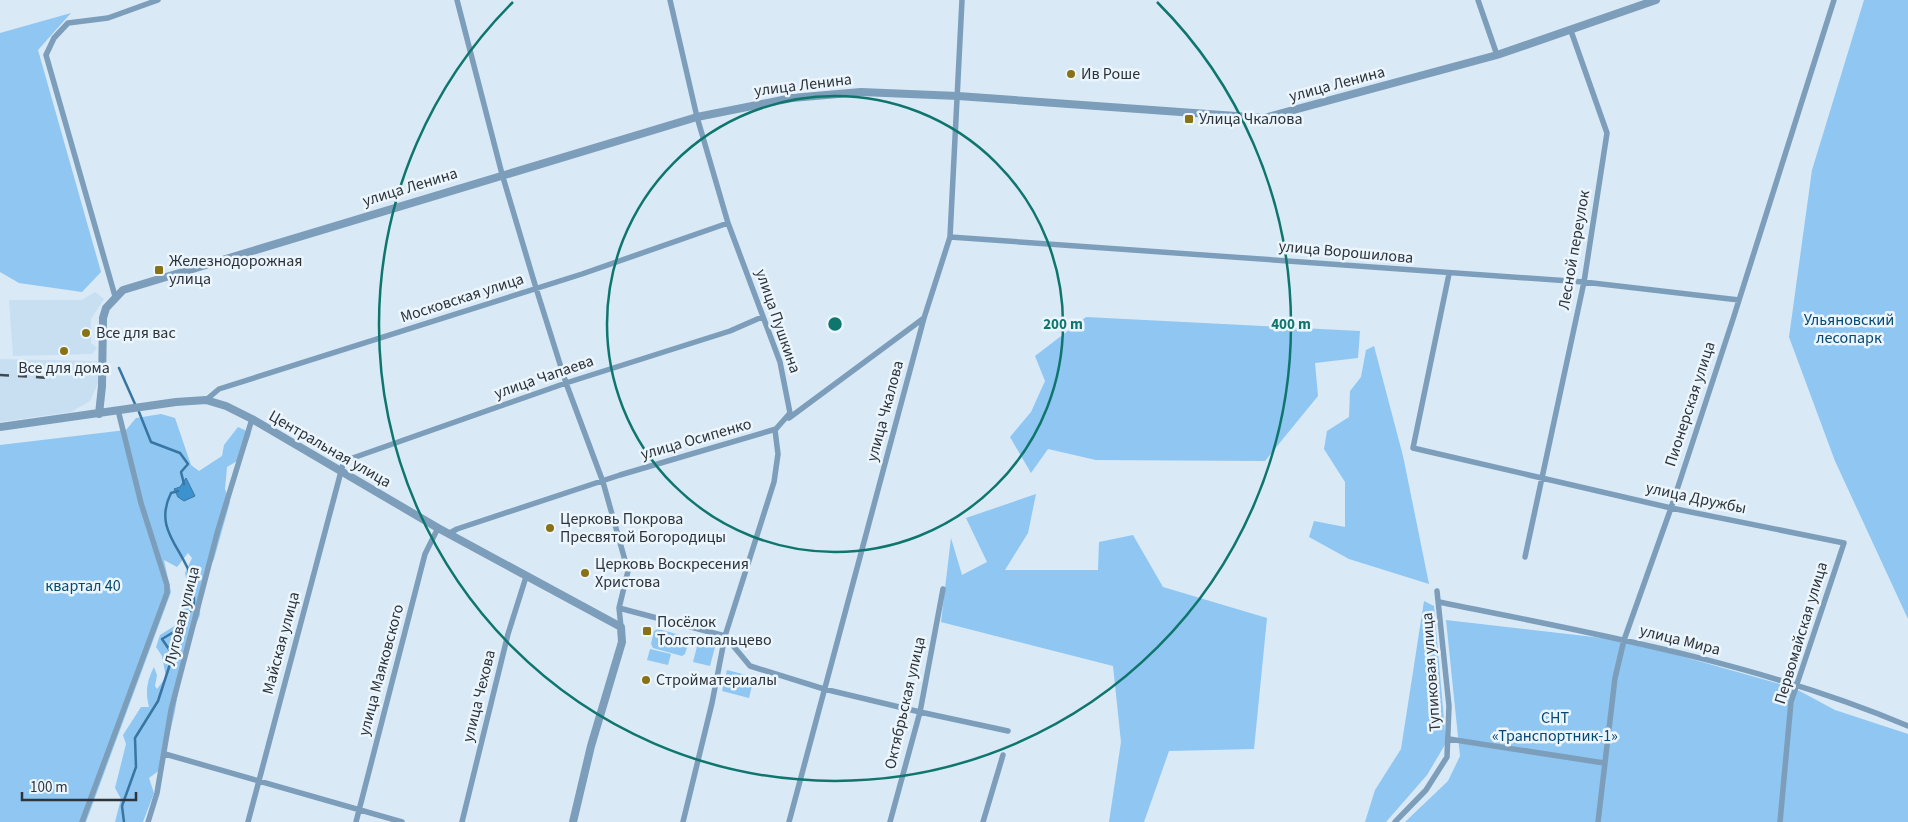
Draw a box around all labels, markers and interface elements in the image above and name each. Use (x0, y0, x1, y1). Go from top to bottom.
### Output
street label: улица Ленина (1287, 61, 1387, 107)
place label: Ив Роше (1081, 63, 1140, 85)
street label: улица Ленина (753, 68, 853, 102)
marker: Ив Роше (1065, 68, 1077, 80)
place label: Улица Чкалова (1199, 108, 1302, 130)
marker: Улица Чкалова (1183, 113, 1195, 125)
street label: улица Ленина (360, 162, 460, 212)
street label: Лесной переулок (1553, 188, 1595, 312)
street label: улица Ворошилова (1278, 235, 1414, 269)
place label: Железнодорожная улица (169, 250, 303, 290)
marker: Железнодорожная улица (153, 264, 165, 276)
street label: улица Пушкина (750, 266, 806, 376)
street label: Московская улица (397, 268, 527, 328)
park label: Ульяновский лесопарк (1804, 309, 1894, 349)
text: 200 m (1043, 314, 1083, 335)
text: 400 m (1271, 314, 1311, 335)
centre of rings (826, 315, 844, 333)
place label: Все для вас (96, 322, 176, 344)
marker: Все для вас (80, 327, 92, 339)
street label: Пионерская улица (1659, 339, 1721, 469)
marker: Все для дома (58, 345, 70, 357)
street label: улица Чапаева (491, 350, 597, 404)
place label: Все для дома (18, 357, 110, 379)
street label: улица Чкалова (861, 358, 909, 464)
street label: Центральная улица (265, 405, 395, 493)
street label: улица Осипенко (638, 413, 754, 465)
street label: улица Дружбы (1644, 477, 1748, 519)
place label: Церковь Покрова Пресвятой Богородицы (560, 508, 726, 548)
marker: Церковь Покрова Пресвятой Богородицы (544, 522, 556, 534)
place label: Церковь Воскресения Христова (595, 553, 749, 593)
street label: Первомайская улица (1769, 559, 1833, 707)
street label: Луговая улица (159, 564, 205, 668)
marker: Церковь Воскресения Христова (579, 567, 591, 579)
park label: квартал 40 (45, 575, 121, 597)
street label: Майская улица (257, 589, 305, 697)
street label: улица Маяковского (353, 602, 409, 738)
place label: Посёлок Толстопальцево (657, 611, 772, 651)
street label: Тупиковая улица (1416, 612, 1446, 732)
street label: улица Мира (1637, 619, 1723, 661)
marker: Посёлок Толстопальцево (641, 625, 653, 637)
street label: Октябрьская улица (879, 635, 931, 771)
street label: улица Чехова (457, 648, 501, 744)
place label: Стройматериалы (656, 669, 777, 691)
marker: Стройматериалы (640, 674, 652, 686)
park label: СНТ «Транспортник-1» (1492, 707, 1618, 747)
scale bar (22, 770, 136, 802)
text: 100 m (30, 777, 68, 798)

